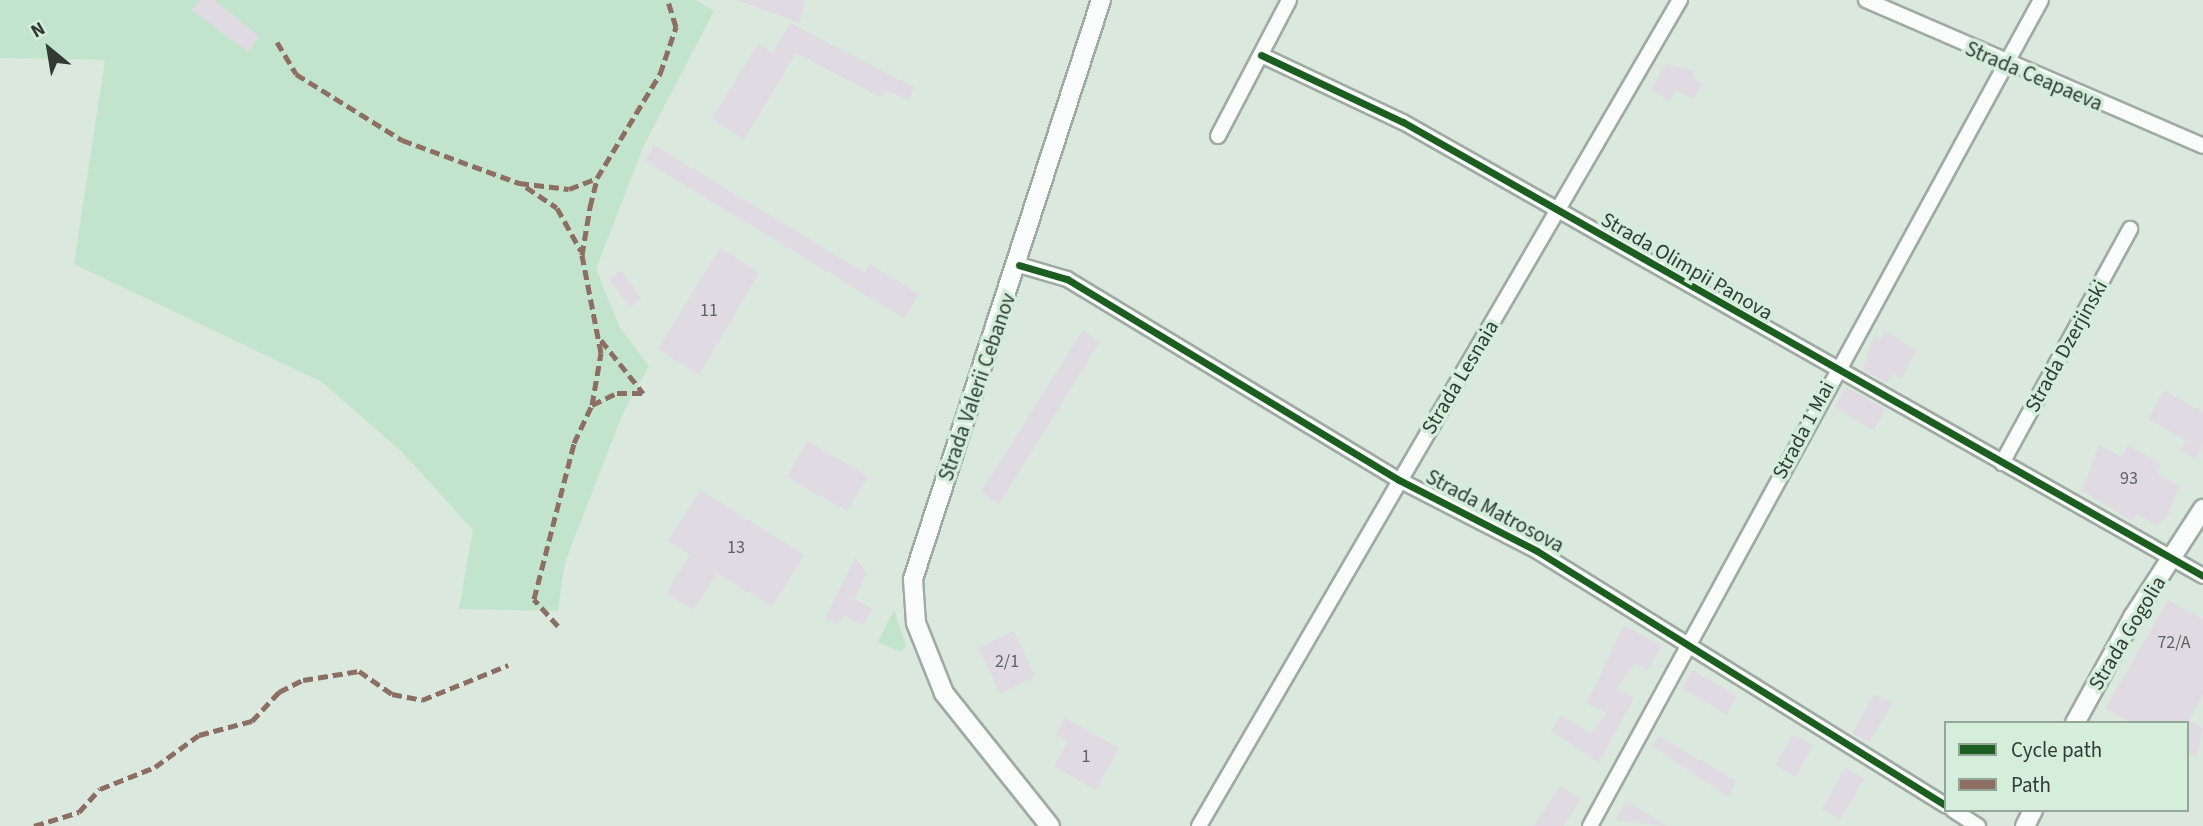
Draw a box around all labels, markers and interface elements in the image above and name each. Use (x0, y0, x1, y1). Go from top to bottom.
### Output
north arrow (14, 14, 84, 84)
text: N (26, 16, 50, 45)
street label: Strada Ceapaeva (1962, 36, 2106, 116)
street label: Strada Olimpii Panova (1597, 207, 1777, 325)
street label: Strada Dzerjinski (2019, 276, 2113, 416)
street label: Strada Valerii Cebanov (933, 290, 1021, 484)
house number: 11 (700, 300, 718, 322)
street label: Strada Lesnaia (1416, 315, 1504, 439)
street label: Strada 1 Mai (1767, 377, 1839, 483)
street label: Strada Matrosova (1422, 464, 1568, 558)
house number: 93 (2120, 468, 2138, 490)
house number: 13 (727, 537, 745, 559)
street label: Strada Gogolia (2083, 571, 2171, 695)
house number: 72/A (2157, 632, 2191, 654)
house number: 2/1 (995, 651, 1019, 673)
legend (1944, 721, 2189, 812)
text: Cycle path (2011, 735, 2102, 765)
house number: 1 (1082, 746, 1090, 768)
text: Path (2011, 770, 2051, 800)

